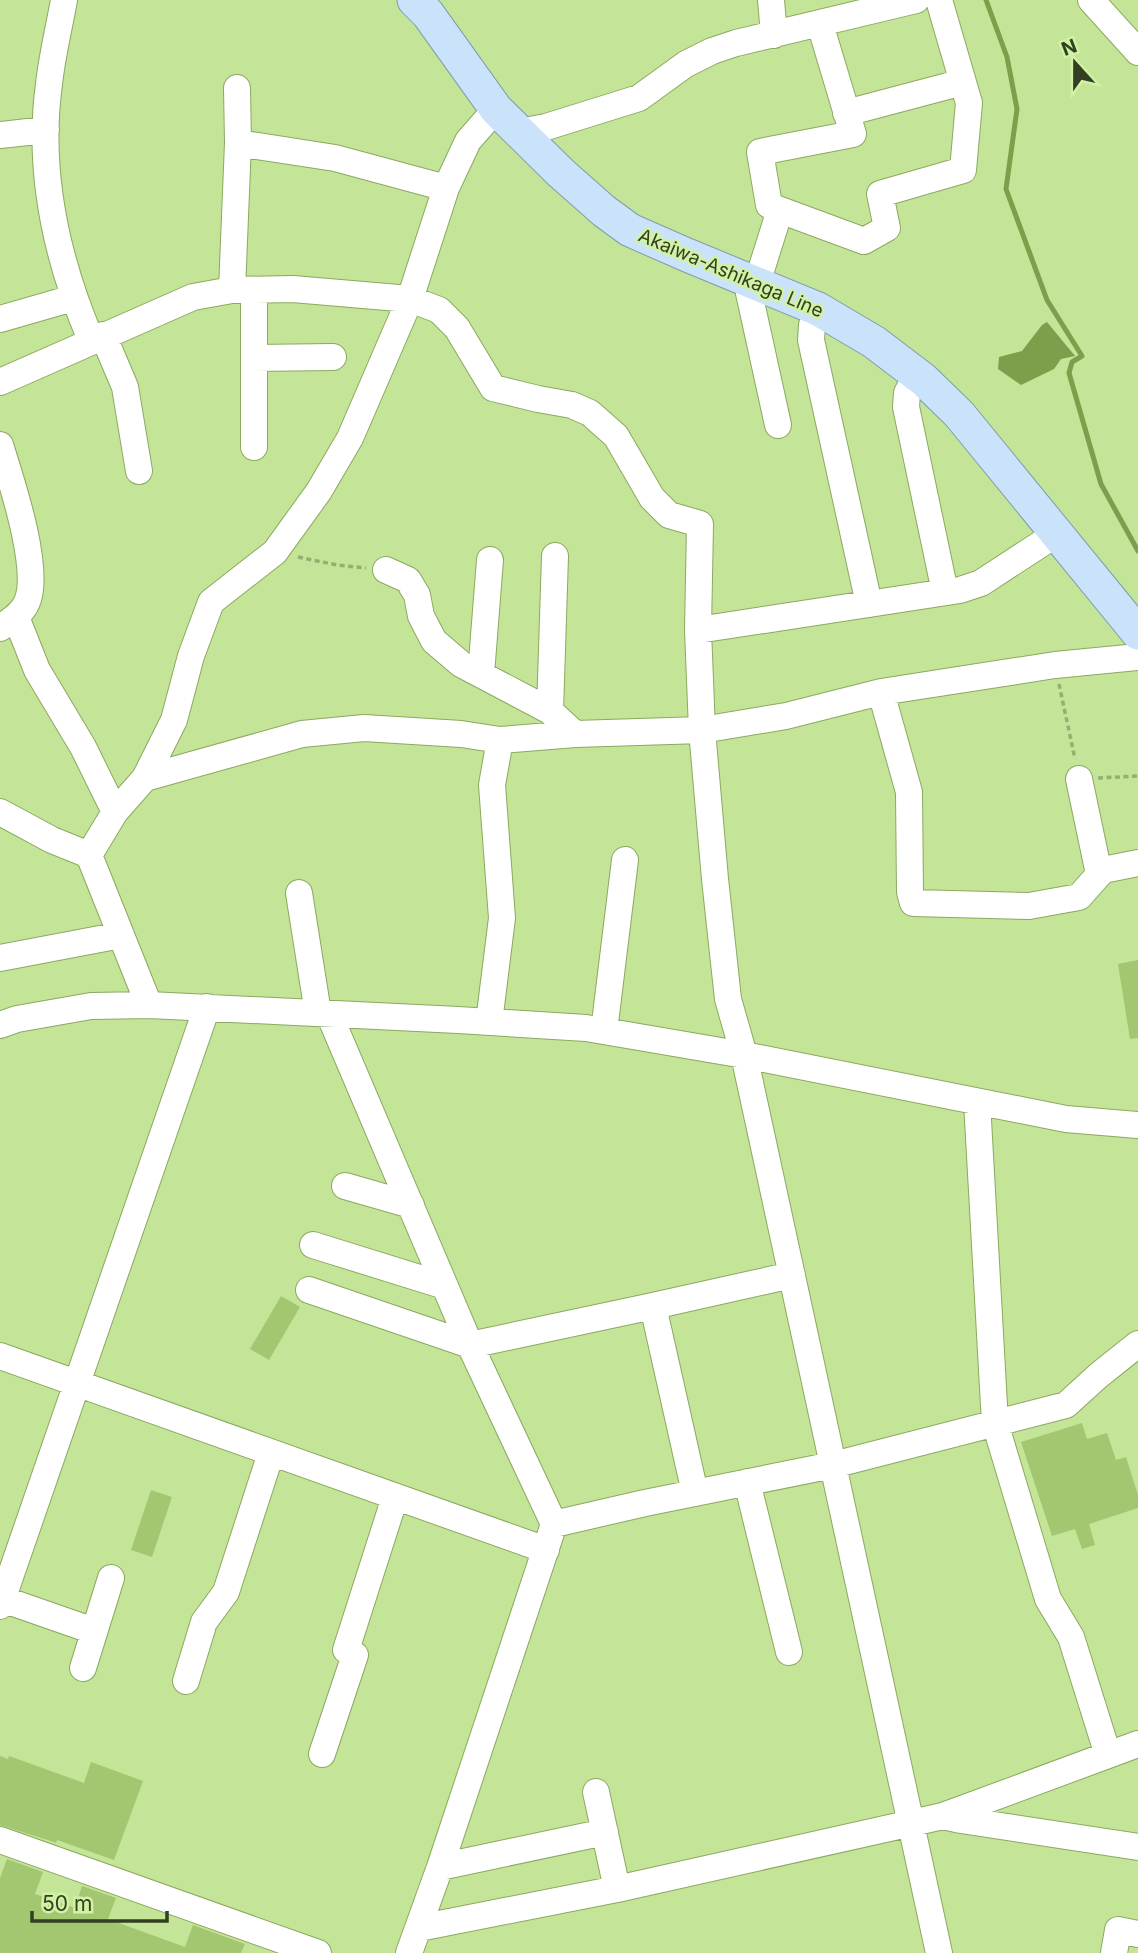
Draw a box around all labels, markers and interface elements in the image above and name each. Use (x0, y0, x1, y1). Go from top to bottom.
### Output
north arrow (1040, 28, 1110, 98)
text: N (1058, 34, 1080, 61)
street label: Akaiwa-Ashikaga Line (635, 224, 827, 322)
scale bar (32, 1880, 166, 1924)
text: 50 m (42, 1891, 92, 1916)

